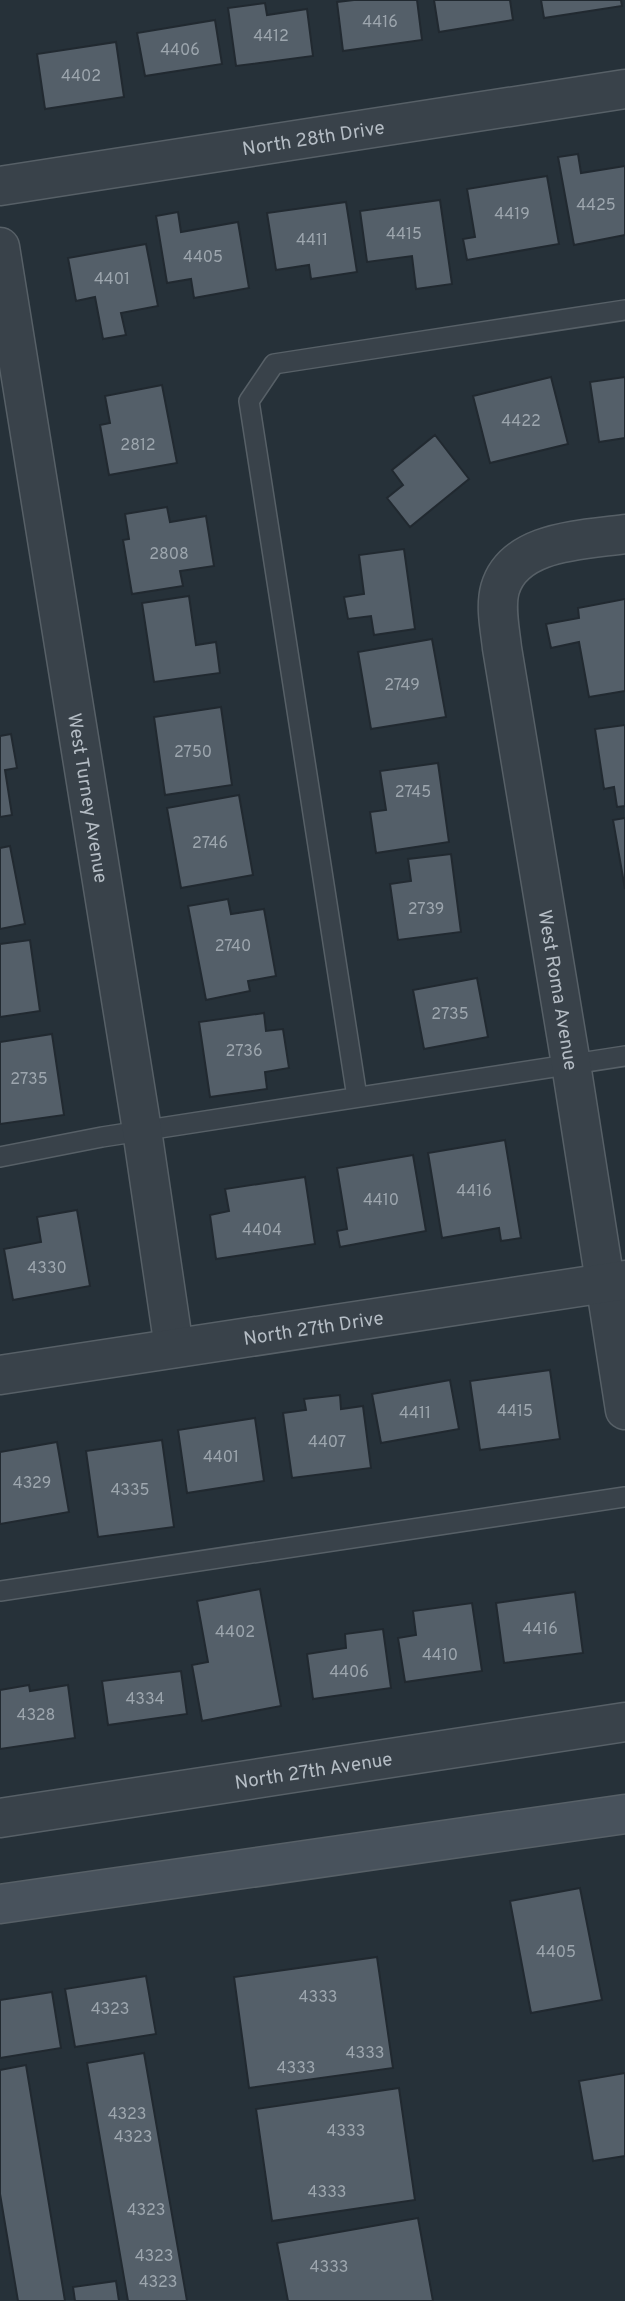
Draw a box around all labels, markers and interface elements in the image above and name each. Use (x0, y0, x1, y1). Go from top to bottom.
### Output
house number: 4416 (362, 13, 398, 33)
house number: 4412 (253, 27, 289, 47)
house number: 4406 (160, 41, 200, 61)
house number: 4402 (61, 67, 101, 87)
street label: North 28th Drive (241, 116, 386, 162)
house number: 4425 (576, 196, 616, 216)
house number: 4419 (494, 205, 530, 225)
house number: 4415 (386, 225, 422, 245)
house number: 4411 (296, 231, 328, 251)
house number: 4405 (183, 248, 223, 268)
house number: 4401 (94, 270, 130, 290)
house number: 4422 (501, 412, 541, 432)
house number: 2812 (120, 436, 156, 456)
house number: 2808 (149, 545, 189, 565)
house number: 2749 (384, 676, 420, 696)
street label: West Turney Avenue (61, 711, 112, 885)
house number: 2750 (174, 743, 212, 763)
house number: 2745 (395, 783, 431, 803)
house number: 2746 (192, 834, 228, 854)
house number: 2739 (408, 900, 444, 920)
street label: West Roma Avenue (532, 908, 582, 1072)
house number: 2740 (215, 937, 251, 957)
house number: 2735 (431, 1005, 469, 1025)
house number: 2736 (226, 1042, 262, 1062)
house number: 2735 (10, 1070, 48, 1090)
house number: 4416 (456, 1182, 492, 1202)
house number: 4410 (363, 1191, 399, 1211)
house number: 4404 (242, 1221, 282, 1241)
house number: 4330 (27, 1259, 67, 1279)
street label: North 27th Drive (242, 1307, 385, 1352)
house number: 4415 (497, 1402, 533, 1422)
house number: 4411 (399, 1404, 431, 1424)
house number: 4407 (308, 1433, 346, 1453)
house number: 4401 (203, 1448, 239, 1468)
house number: 4329 (13, 1474, 51, 1494)
house number: 4335 (110, 1481, 150, 1501)
house number: 4416 (522, 1620, 558, 1640)
house number: 4402 (215, 1623, 255, 1643)
house number: 4410 (422, 1646, 458, 1666)
house number: 4406 (329, 1663, 369, 1683)
house number: 4334 (125, 1690, 165, 1710)
house number: 4328 (17, 1706, 55, 1726)
street label: North 27th Avenue (233, 1748, 394, 1796)
house number: 4405 (536, 1943, 576, 1963)
house number: 4333 (299, 1988, 337, 2008)
house number: 4323 (91, 2000, 129, 2020)
house number: 4333 (346, 2044, 384, 2064)
house number: 4333 (277, 2059, 315, 2079)
house number: 4323 (108, 2105, 146, 2125)
house number: 4333 (327, 2122, 365, 2142)
house number: 4323 (114, 2128, 152, 2148)
house number: 4333 (308, 2183, 346, 2203)
house number: 4323 (127, 2201, 165, 2221)
house number: 4323 (135, 2247, 173, 2267)
house number: 4333 (310, 2258, 348, 2278)
house number: 4323 (139, 2273, 177, 2293)

